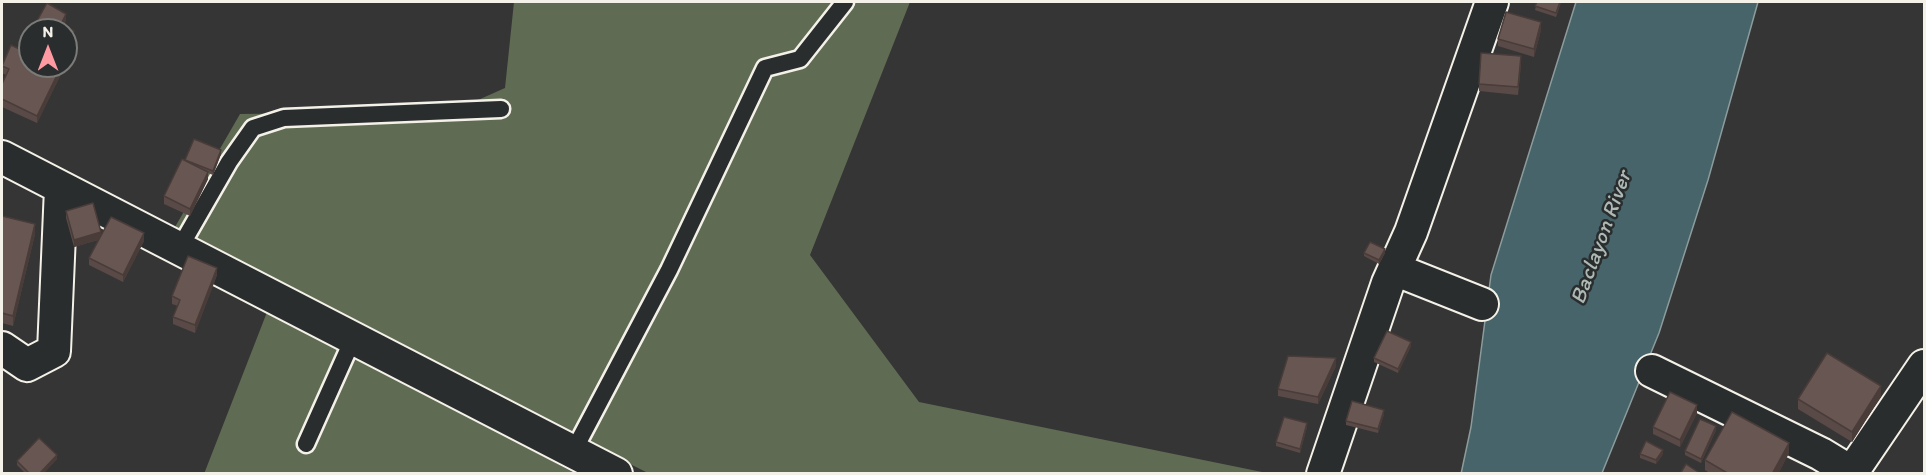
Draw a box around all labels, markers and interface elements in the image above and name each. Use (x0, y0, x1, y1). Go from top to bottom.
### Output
north arrow (18, 18, 78, 78)
text: N (43, 22, 53, 41)
water label: Baclayon River (1566, 168, 1638, 308)

